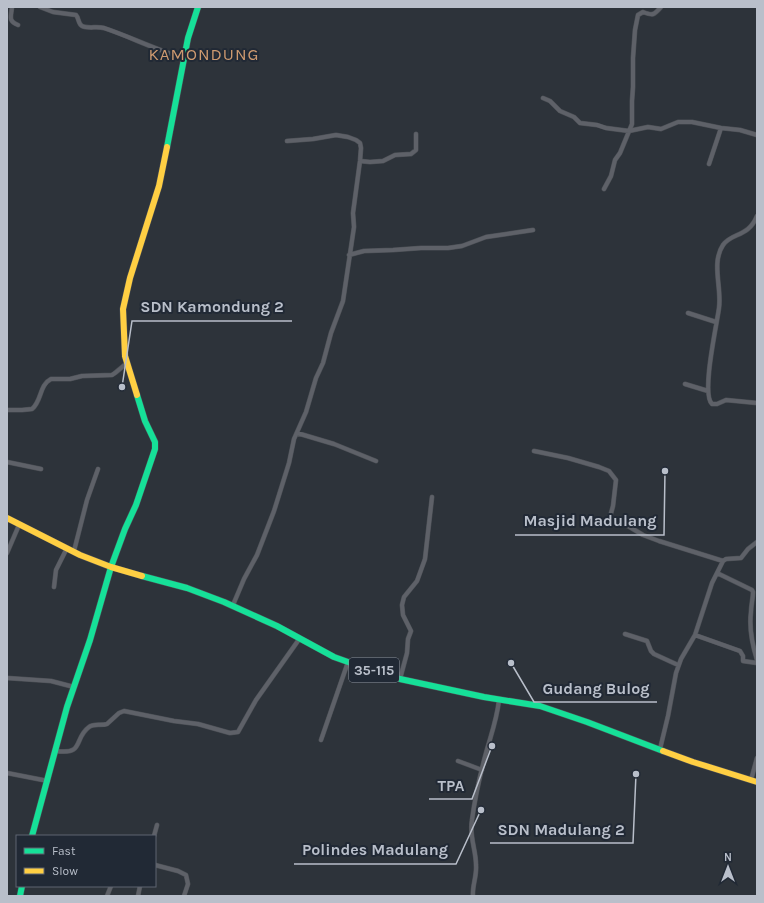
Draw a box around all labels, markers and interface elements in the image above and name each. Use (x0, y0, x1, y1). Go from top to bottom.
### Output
district label: KAMONDUNG (149, 44, 260, 64)
callout: SDN Kamondung 2 (132, 293, 292, 321)
text: SDN Kamondung 2 (140, 297, 284, 316)
callout: Masjid Madulang (515, 507, 664, 535)
text: Masjid Madulang (524, 511, 657, 530)
road number: 35-115 (349, 658, 399, 682)
callout: Gudang Bulog (534, 674, 657, 702)
text: Gudang Bulog (542, 679, 650, 698)
callout: TPA (429, 771, 472, 799)
text: TPA (437, 776, 465, 795)
callout: SDN Madulang 2 (490, 815, 633, 843)
text: SDN Madulang 2 (497, 820, 625, 839)
legend (16, 835, 156, 887)
callout: Polindes Madulang (294, 836, 456, 864)
text: Polindes Madulang (302, 840, 448, 859)
text: Fast (52, 844, 76, 858)
north arrow (708, 847, 748, 887)
text: N (724, 851, 732, 864)
text: Slow (52, 864, 78, 878)

